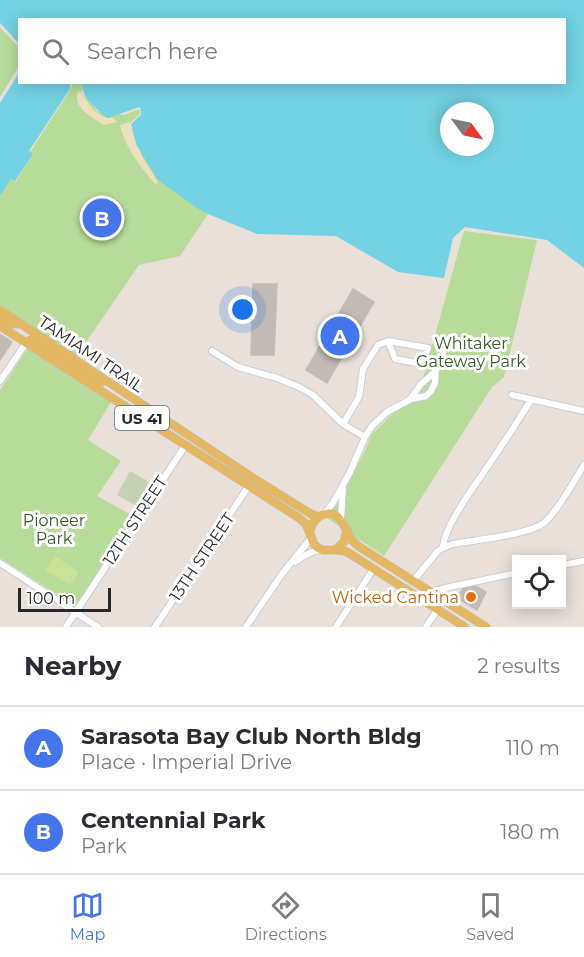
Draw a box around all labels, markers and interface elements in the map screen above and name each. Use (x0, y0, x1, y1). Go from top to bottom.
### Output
search box (18, 18, 566, 84)
icon: search (39, 35, 72, 68)
text: Search here (87, 38, 218, 65)
north arrow (440, 102, 494, 156)
pin: B (82, 196, 122, 240)
your location (228, 295, 257, 324)
street label: TAMIAMI TRAIL (35, 312, 148, 396)
pin: A (320, 314, 360, 358)
park label: Whitaker Gateway Park (416, 334, 526, 371)
road number: US 41 (115, 406, 169, 430)
street label: 12TH STREET (99, 472, 171, 569)
street label: 13TH STREET (166, 509, 239, 605)
park label: Pioneer Park (23, 511, 85, 548)
map controls (512, 555, 566, 609)
button: locate (512, 555, 566, 609)
scale bar (18, 585, 111, 612)
place label: Wicked Cantina (332, 588, 459, 607)
text: 100 m (27, 589, 75, 608)
marker: Wicked Cantina (464, 590, 478, 604)
text: Nearby (24, 650, 121, 682)
text: 2 results (477, 654, 560, 678)
text: Sarasota Bay Club North Bldg (81, 723, 422, 750)
text: A (36, 736, 51, 760)
text: 110 m (506, 736, 560, 760)
text: Place · Imperial Drive (81, 750, 292, 774)
text: Centennial Park (81, 807, 265, 834)
text: B (36, 820, 51, 844)
text: 180 m (500, 820, 560, 844)
text: Park (81, 834, 127, 858)
tab: Map (70, 889, 105, 944)
tab: Directions (245, 889, 327, 944)
tab: Saved (466, 889, 514, 944)

